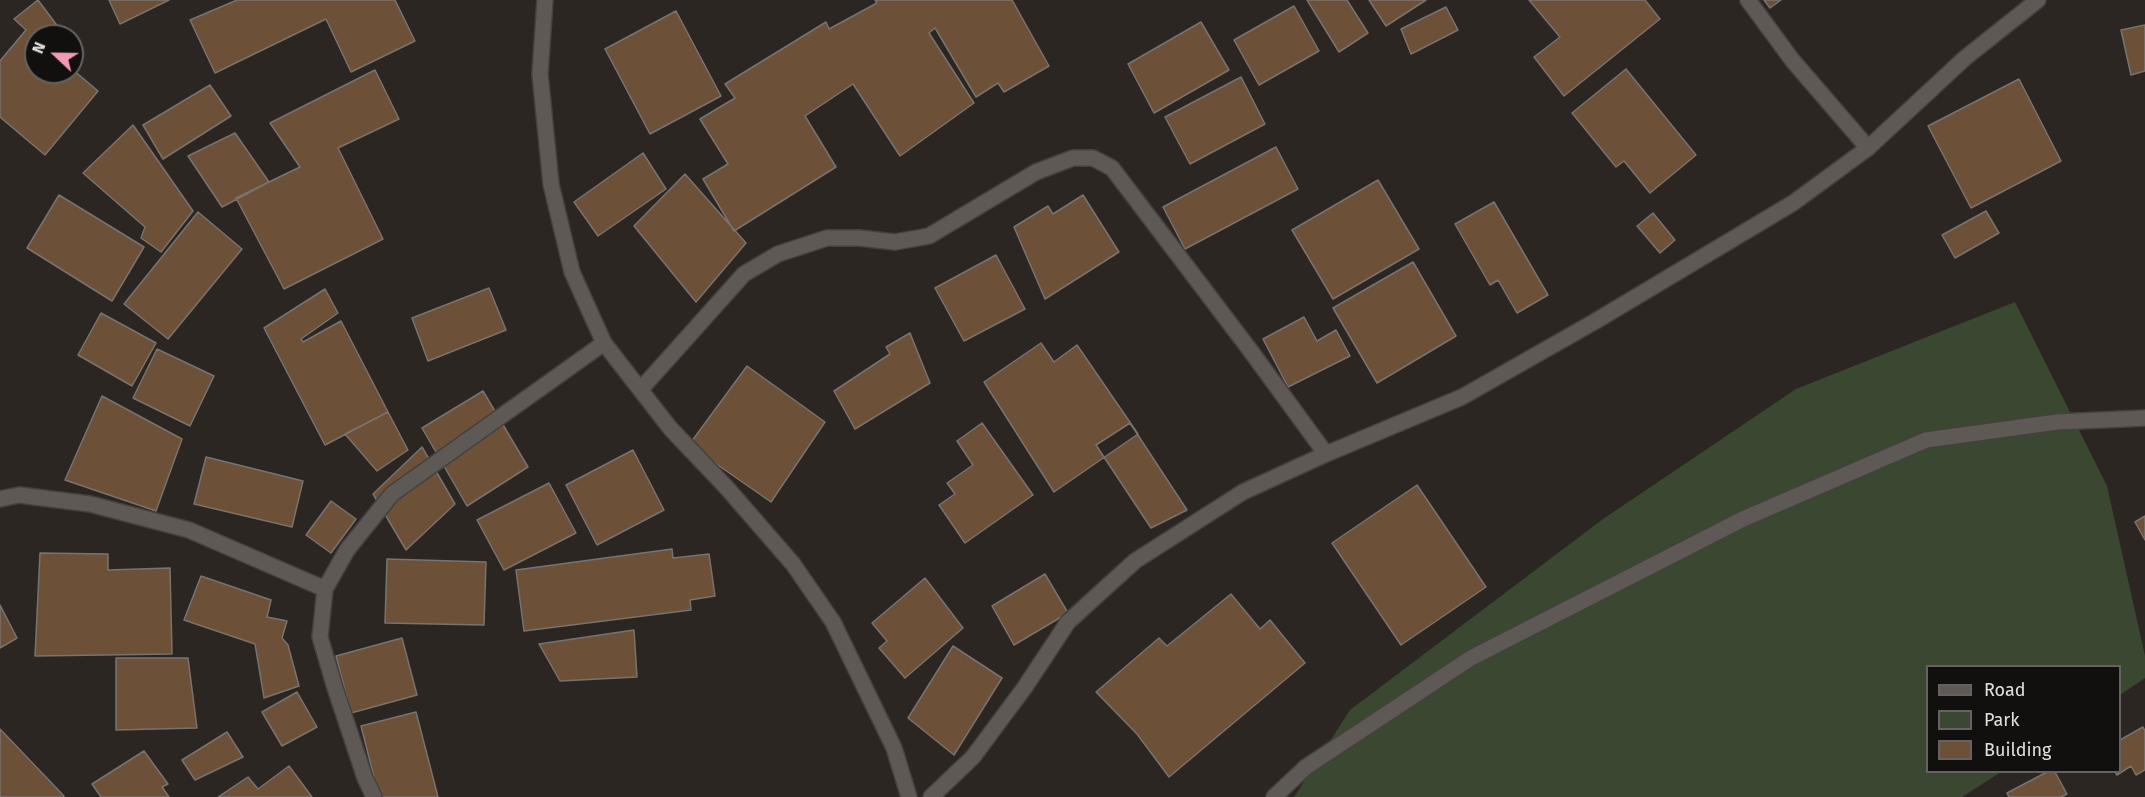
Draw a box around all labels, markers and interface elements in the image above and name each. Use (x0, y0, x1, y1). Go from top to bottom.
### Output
north arrow (24, 24, 84, 84)
text: N (28, 39, 49, 56)
legend (1926, 665, 2121, 773)
text: Road (1984, 679, 2026, 701)
text: Park (1984, 709, 2019, 731)
text: Building (1984, 739, 2051, 761)

